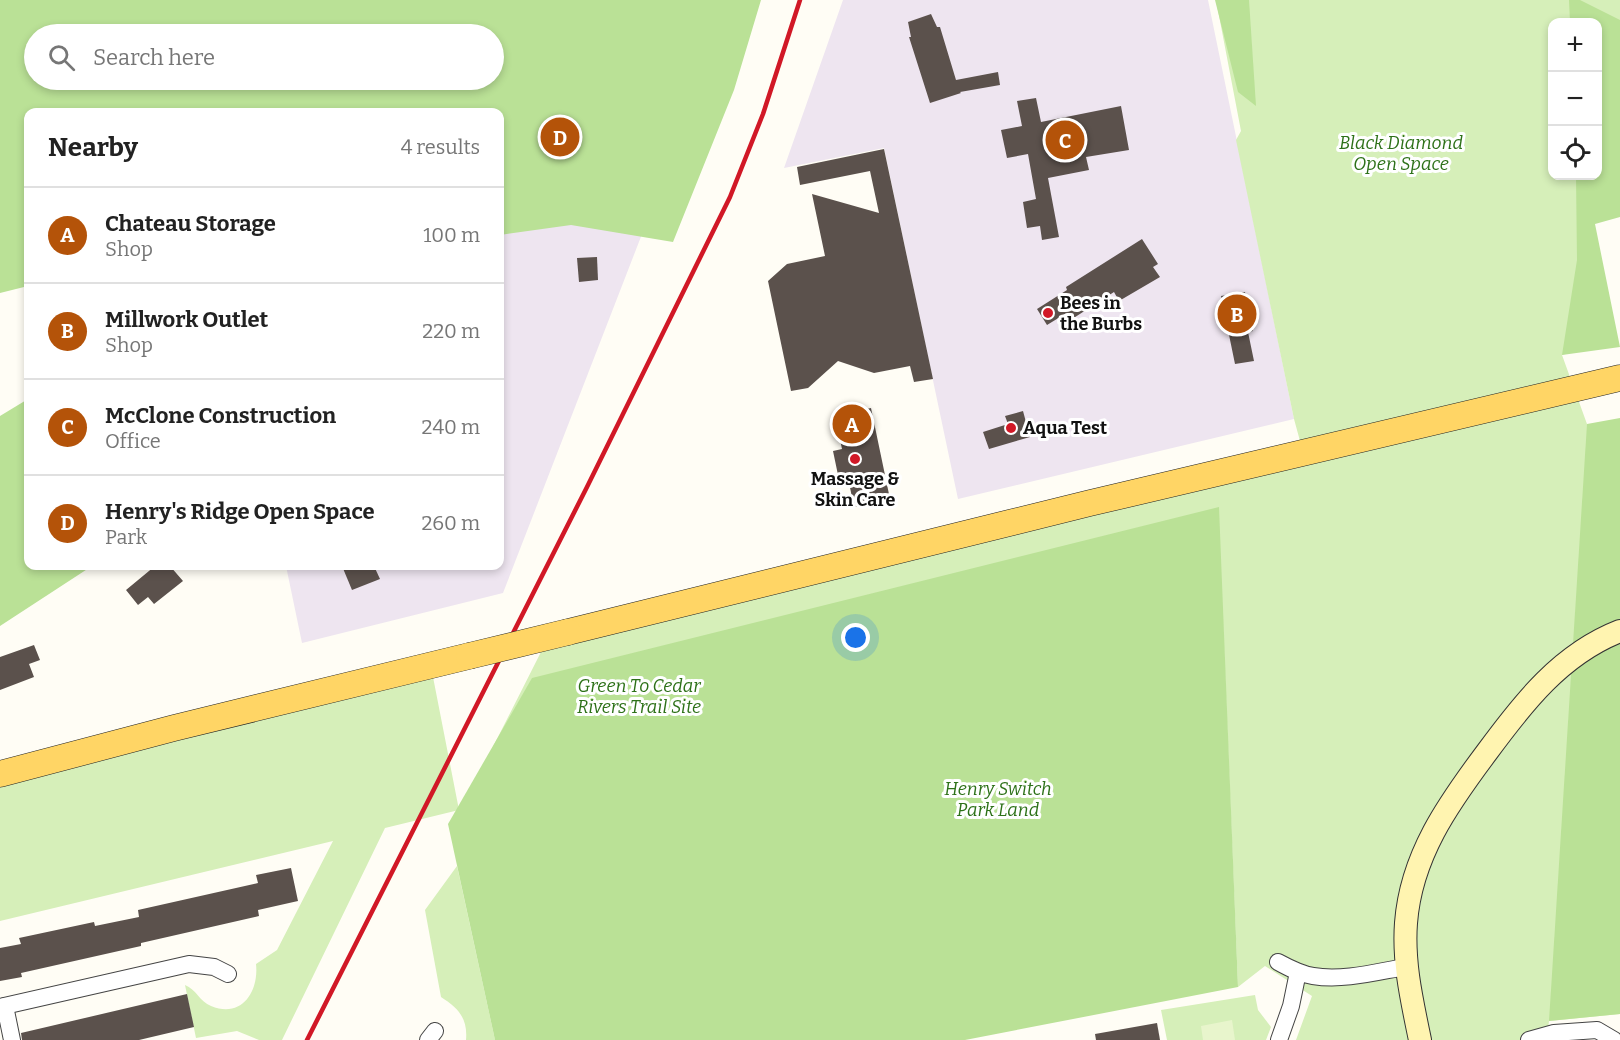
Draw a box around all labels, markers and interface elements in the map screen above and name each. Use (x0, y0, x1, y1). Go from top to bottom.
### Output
map controls (1548, 18, 1602, 180)
button: + (1548, 18, 1602, 72)
search box (24, 24, 504, 90)
icon: search (45, 41, 78, 74)
text: Search here (93, 44, 215, 71)
button: − (1548, 72, 1602, 126)
pin: D (540, 114, 580, 160)
pin: C (1046, 118, 1084, 162)
button: locate (1548, 126, 1602, 180)
text: Nearby (48, 132, 138, 163)
park label: Black Diamond Open Space (1339, 132, 1464, 175)
text: 4 results (401, 135, 480, 159)
text: Chateau Storage (105, 210, 276, 237)
text: A (60, 223, 75, 247)
text: 100 m (423, 223, 480, 247)
text: Shop (105, 237, 153, 261)
place label: Bees in the Burbs (1060, 292, 1142, 335)
pin: B (1218, 292, 1256, 336)
text: Millwork Outlet (105, 306, 268, 333)
marker: Bees in the Burbs (1041, 306, 1055, 320)
text: B (61, 319, 74, 343)
text: 220 m (422, 319, 480, 343)
text: Shop (105, 333, 153, 357)
text: McClone Construction (105, 402, 336, 429)
pin: A (832, 402, 872, 446)
text: C (61, 415, 74, 439)
text: 240 m (422, 415, 480, 439)
place label: Aqua Test (1023, 417, 1107, 439)
marker: Aqua Test (1004, 421, 1018, 435)
text: Office (105, 429, 161, 453)
marker: Massage & Skin Care (848, 452, 862, 466)
place label: Massage & Skin Care (811, 468, 899, 511)
text: Henry's Ridge Open Space (105, 498, 375, 525)
text: D (60, 511, 75, 535)
text: 260 m (421, 511, 480, 535)
text: Park (105, 525, 147, 549)
your location (841, 623, 870, 652)
park label: Green To Cedar Rivers Trail Site (577, 675, 701, 718)
park label: Henry Switch Park Land (944, 778, 1052, 821)

